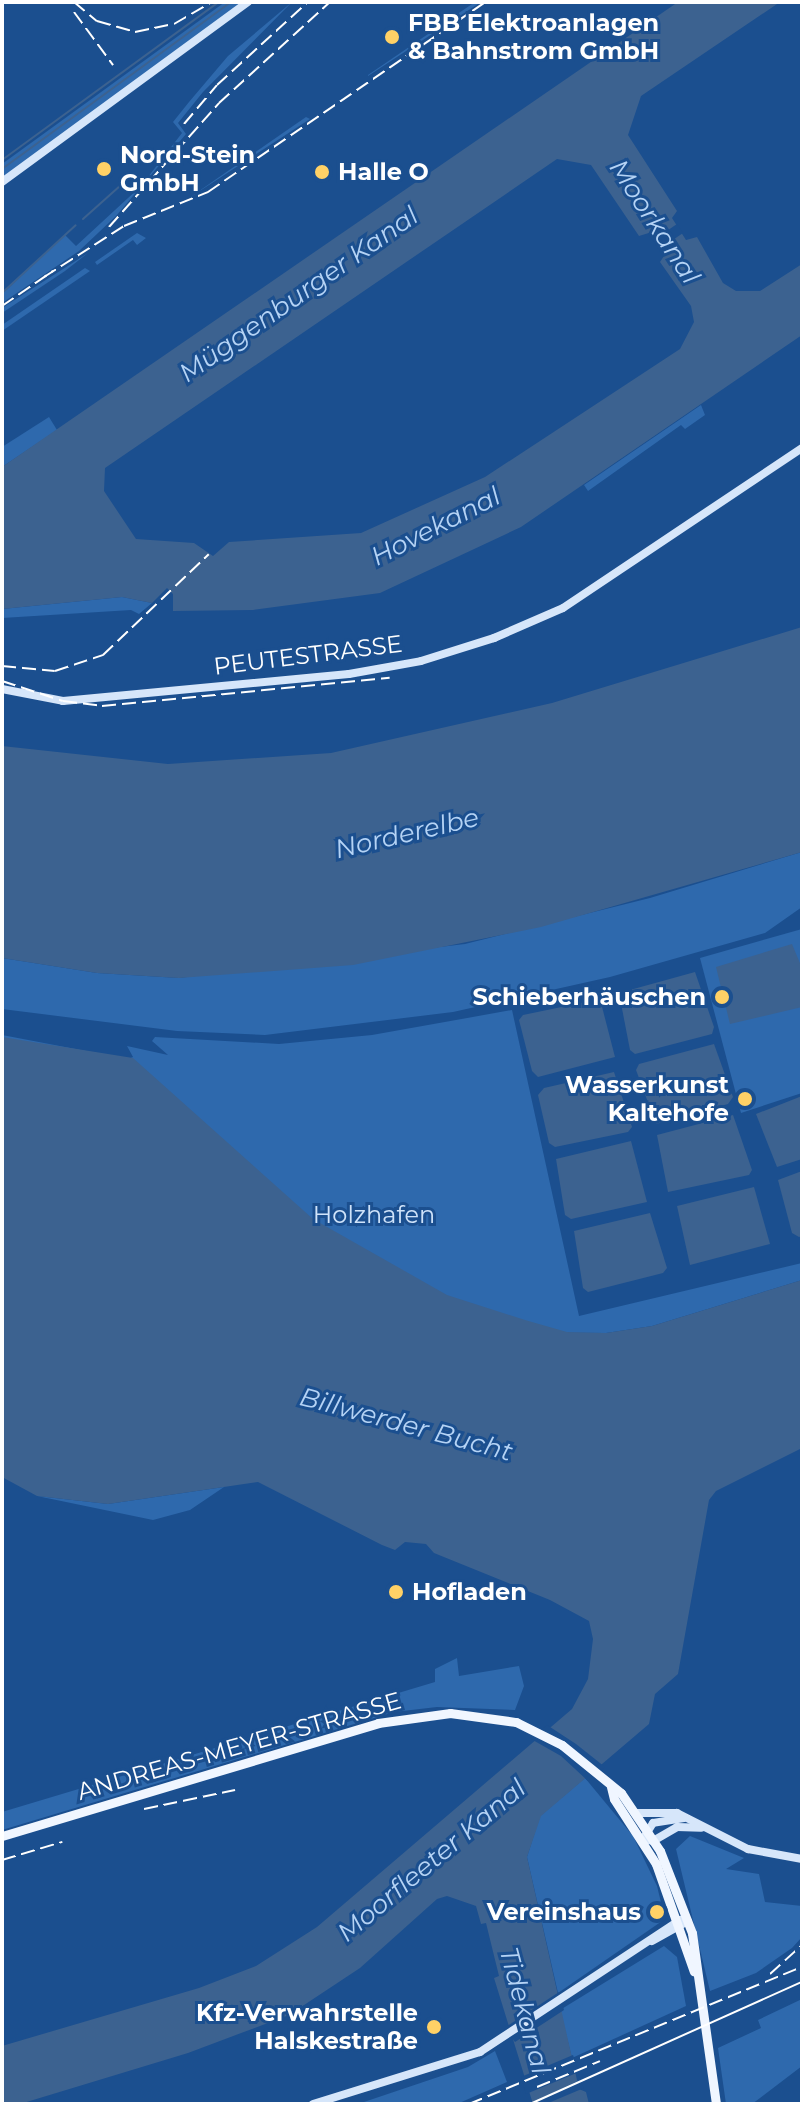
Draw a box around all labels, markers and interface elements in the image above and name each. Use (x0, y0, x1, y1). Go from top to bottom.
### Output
place label: FBB Elektroanlagen & Bahnstrom GmbH (408, 9, 659, 65)
marker: FBB Elektroanlagen & Bahnstrom GmbH (383, 28, 401, 46)
place label: Nord-Stein GmbH (120, 141, 255, 197)
water label: Moorkanal (602, 154, 706, 290)
place label: Halle O (338, 158, 429, 186)
marker: Nord-Stein GmbH (95, 160, 113, 178)
marker: Halle O (313, 163, 331, 181)
water label: Müggenburger Kanal (173, 201, 425, 389)
water label: Hovekanal (366, 481, 506, 573)
street label: PEUTESTRASSE (212, 629, 404, 681)
water label: Norderelbe (332, 802, 482, 866)
place label: Schieberhäuschen (473, 983, 706, 1011)
marker: Schieberhäuschen (713, 988, 731, 1006)
place label: Wasserkunst Kaltehofe (565, 1071, 729, 1127)
marker: Wasserkunst Kaltehofe (736, 1090, 754, 1108)
park label: Holzhafen (313, 1201, 435, 1229)
water label: Billwerder Bucht (296, 1382, 516, 1468)
place label: Hofladen (412, 1578, 527, 1606)
marker: Hofladen (387, 1583, 405, 1601)
street label: ANDREAS-MEYER-STRASSE (74, 1686, 404, 1806)
water label: Moorfleeter Kanal (331, 1773, 533, 1949)
place label: Vereinshaus (487, 1898, 641, 1926)
marker: Vereinshaus (648, 1903, 666, 1921)
water label: Tidekanal (492, 1944, 556, 2078)
place label: Kfz-Verwahrstelle Halskestraße (196, 1999, 418, 2055)
marker: Kfz-Verwahrstelle Halskestraße (425, 2018, 443, 2036)

